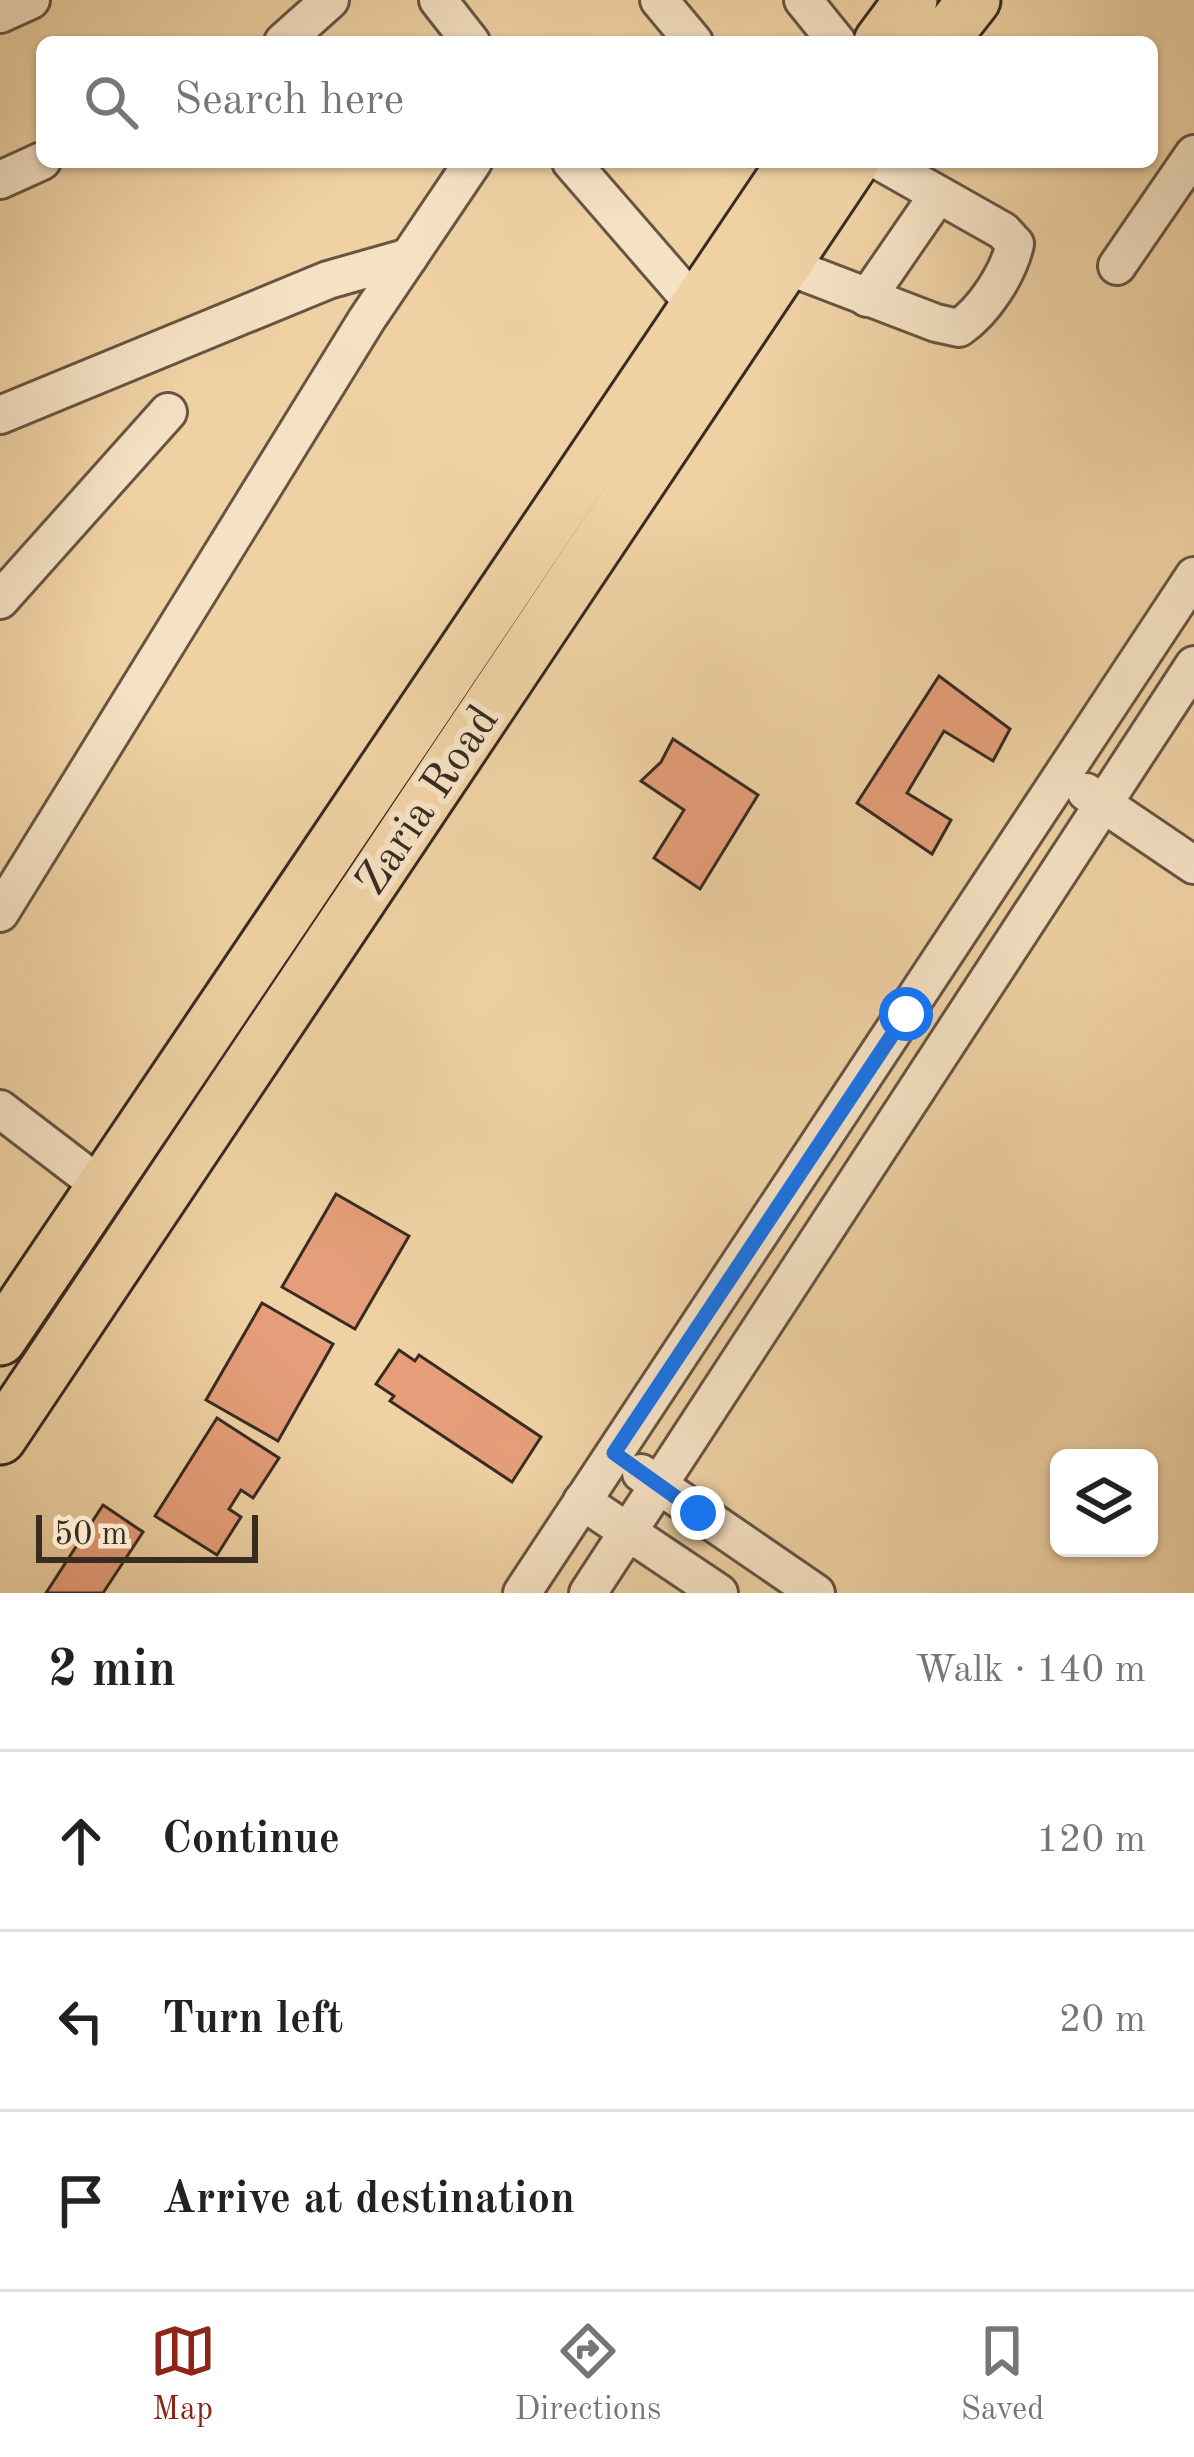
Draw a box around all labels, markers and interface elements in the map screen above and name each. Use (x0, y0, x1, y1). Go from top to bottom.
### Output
search box (36, 36, 1158, 168)
icon: search (78, 69, 144, 135)
text: Search here (174, 79, 404, 124)
street label: Zaria Road (349, 699, 508, 904)
route start (879, 987, 933, 1041)
map controls (1050, 1449, 1158, 1557)
button: layers (1050, 1449, 1158, 1557)
route end (671, 1486, 725, 1540)
scale bar (36, 1509, 258, 1562)
text: 50 m (54, 1519, 128, 1552)
text: 2 min (48, 1646, 176, 1697)
text: Walk · 140 m (915, 1651, 1146, 1690)
icon: ahead (48, 1808, 114, 1874)
text: Continue (162, 1818, 340, 1863)
text: 120 m (1036, 1821, 1146, 1860)
icon: left (48, 1988, 114, 2054)
text: Turn left (162, 1998, 343, 2043)
text: 20 m (1059, 2001, 1146, 2040)
icon: arrive (48, 2168, 114, 2234)
text: Arrive at destination (162, 2178, 575, 2223)
tab: Map (150, 2318, 216, 2431)
tab: Directions (515, 2318, 661, 2431)
tab: Saved (960, 2318, 1044, 2431)

